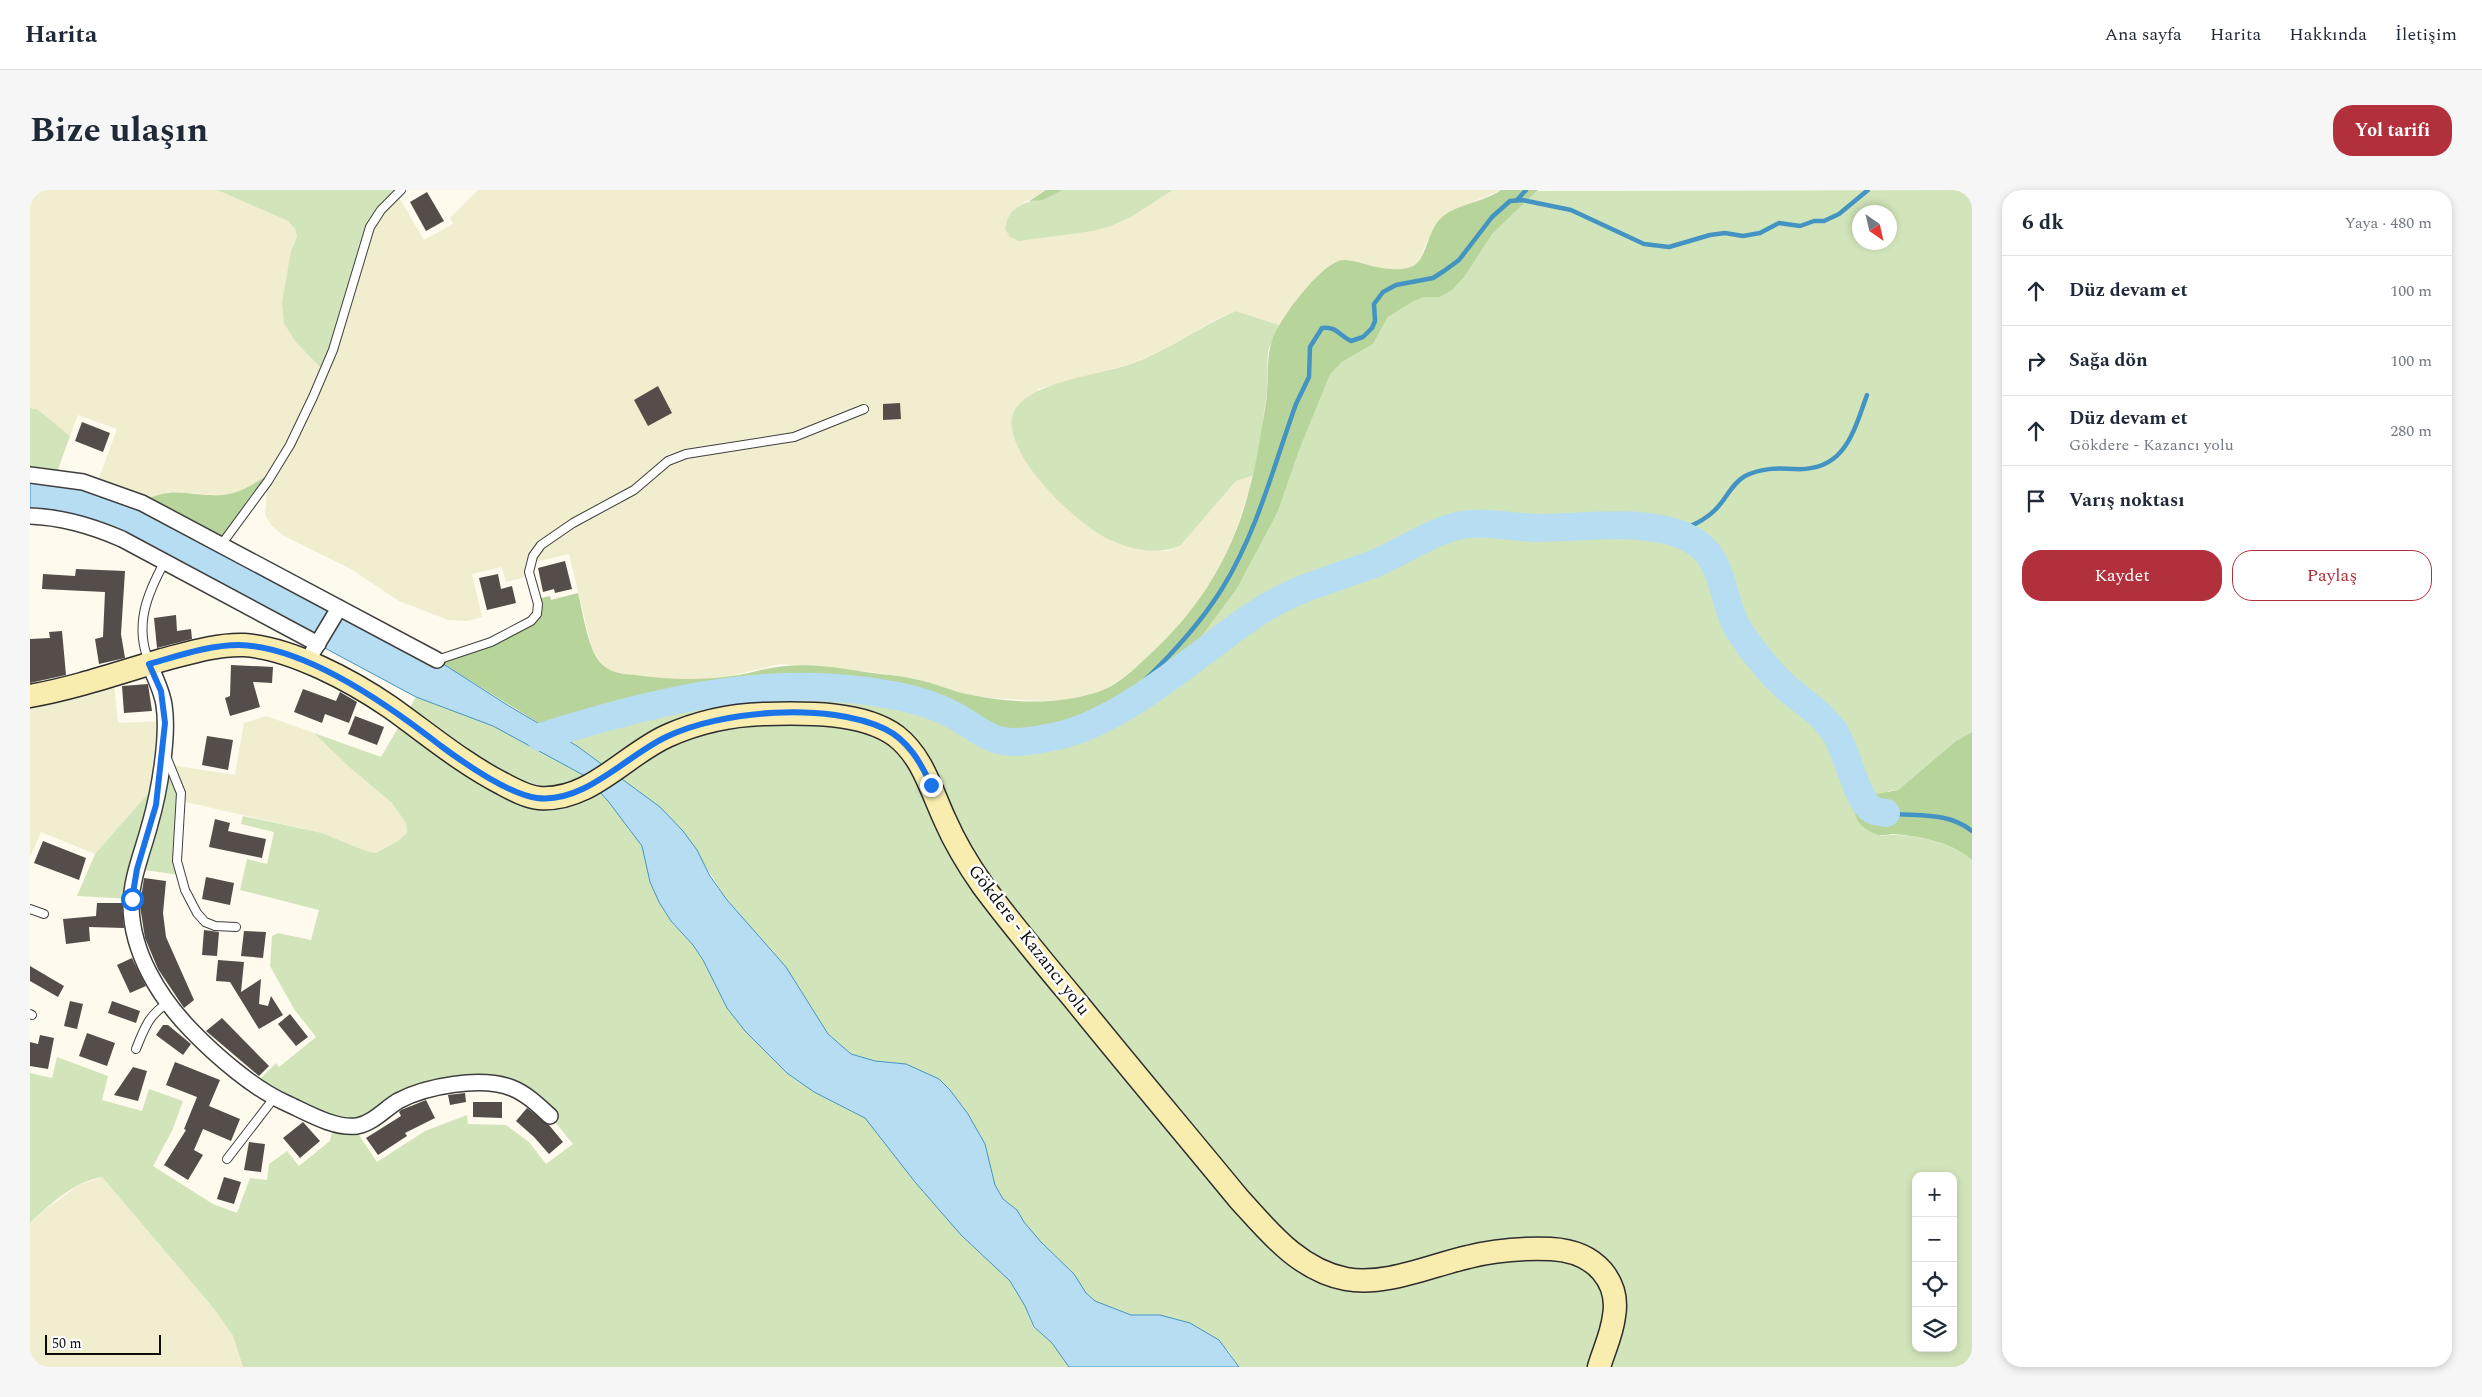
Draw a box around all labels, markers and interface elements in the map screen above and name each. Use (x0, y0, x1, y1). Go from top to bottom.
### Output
text: Harita (25, 17, 97, 53)
text: Ana sayfa (2105, 21, 2182, 48)
text: Harita (2210, 21, 2261, 48)
text: Hakkında (2289, 21, 2367, 48)
text: İletişim (2395, 21, 2457, 48)
text: Bize ulaşın (30, 104, 208, 157)
button: Yol tarifi (2333, 105, 2452, 156)
north arrow (1852, 205, 1897, 250)
text: 6 dk (2022, 207, 2064, 239)
text: Yaya · 480 m (2345, 211, 2432, 235)
text: Düz devam et (2069, 276, 2188, 305)
icon: ahead (2022, 277, 2050, 305)
text: 100 m (2390, 279, 2432, 303)
text: Sağa dön (2069, 346, 2148, 375)
icon: right (2022, 347, 2050, 375)
text: 100 m (2390, 349, 2432, 373)
text: Düz devam et (2069, 404, 2188, 433)
icon: ahead (2022, 417, 2050, 445)
text: 280 m (2390, 419, 2432, 443)
text: Gökdere - Kazancı yolu (2069, 433, 2234, 457)
text: Varış noktası (2069, 486, 2185, 515)
icon: arrive (2022, 487, 2050, 515)
button: Kaydet (2022, 550, 2222, 601)
button: Paylaş (2232, 550, 2432, 601)
route end (920, 774, 943, 797)
street label: Gökdere - Kazancı yolu (961, 859, 1097, 1021)
route start (121, 888, 144, 911)
map controls (1912, 1172, 1957, 1352)
button: + (1912, 1172, 1957, 1217)
button: − (1912, 1217, 1957, 1262)
button: locate (1912, 1262, 1957, 1307)
button: layers (1912, 1307, 1957, 1352)
scale bar (45, 1332, 161, 1355)
text: 50 m (52, 1333, 82, 1354)

